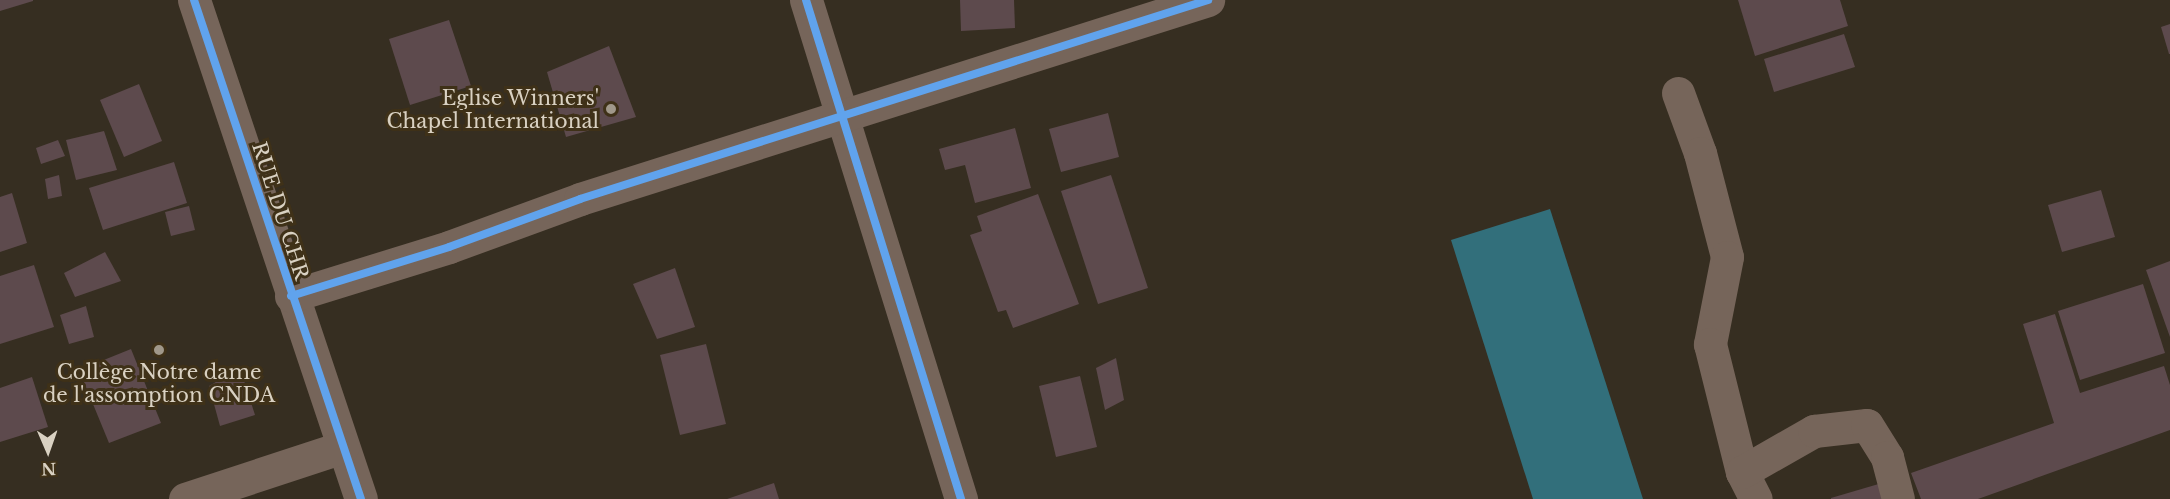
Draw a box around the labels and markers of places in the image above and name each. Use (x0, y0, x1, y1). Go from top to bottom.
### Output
place label: Eglise Winners' Chapel International (387, 86, 599, 133)
marker: Eglise Winners' Chapel International (604, 102, 618, 116)
marker: Collège Notre dame de l'assomption CNDA (152, 343, 166, 357)
place label: Collège Notre dame de l'assomption CNDA (43, 360, 275, 407)

